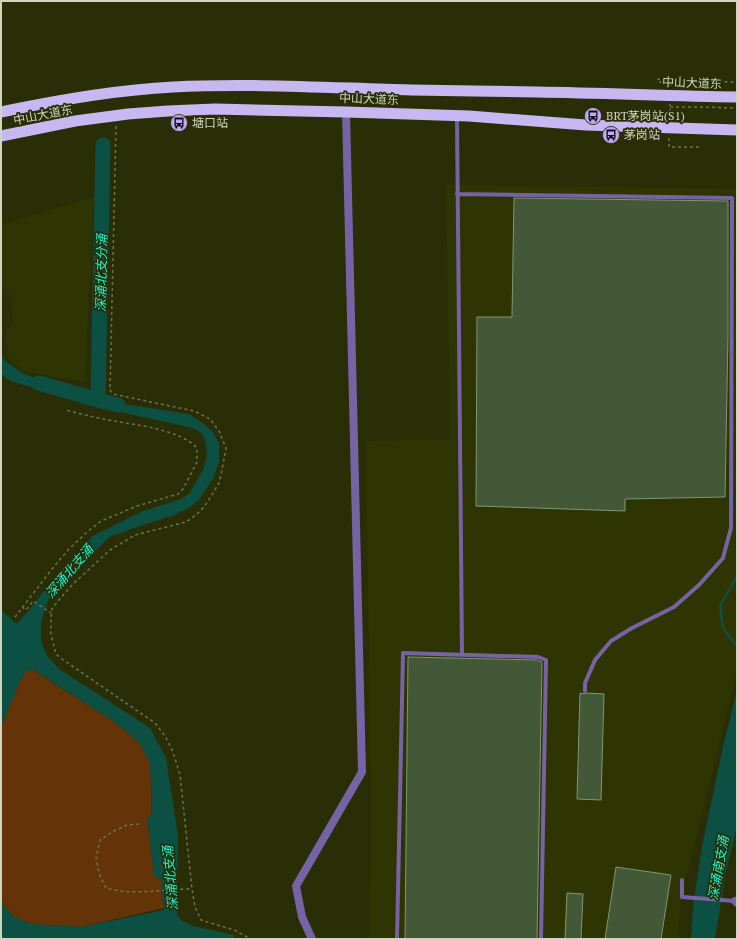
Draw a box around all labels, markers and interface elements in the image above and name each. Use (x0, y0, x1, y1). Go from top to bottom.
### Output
street label: 中山大道东 (662, 74, 722, 91)
street label: 中山大道东 (339, 90, 399, 107)
street label: 中山大道东 (12, 101, 74, 128)
bus stop icon: BRT茅岗站(S1) (583, 106, 603, 126)
place label: BRT茅岗站(S1) (606, 108, 685, 123)
bus stop icon: 塘口站 (169, 113, 189, 133)
place label: 塘口站 (192, 115, 228, 130)
bus stop icon: 茅岗站 (601, 125, 621, 145)
place label: 茅岗站 (624, 127, 660, 142)
water label: 深涌北支分涌 (91, 232, 111, 312)
water label: 深涌北支涌 (41, 539, 98, 601)
water label: 深涌南支涌 (703, 832, 733, 902)
water label: 深涌北支涌 (158, 843, 182, 911)

